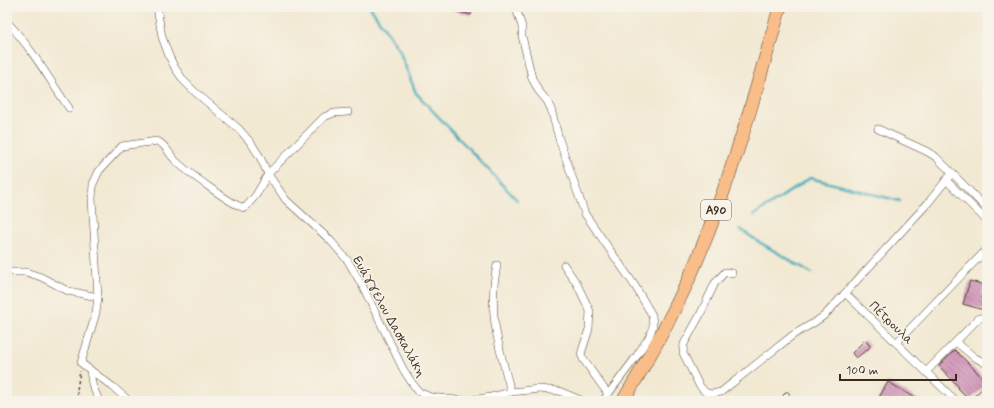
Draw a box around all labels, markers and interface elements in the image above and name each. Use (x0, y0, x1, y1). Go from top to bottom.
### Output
road number: Α90 (701, 200, 731, 220)
street label: Ευάγγελου Δασκαλάκη (348, 253, 429, 380)
street label: Πέτρουλα (865, 298, 917, 349)
scale bar (840, 356, 956, 382)
text: 100 m (846, 363, 878, 379)

